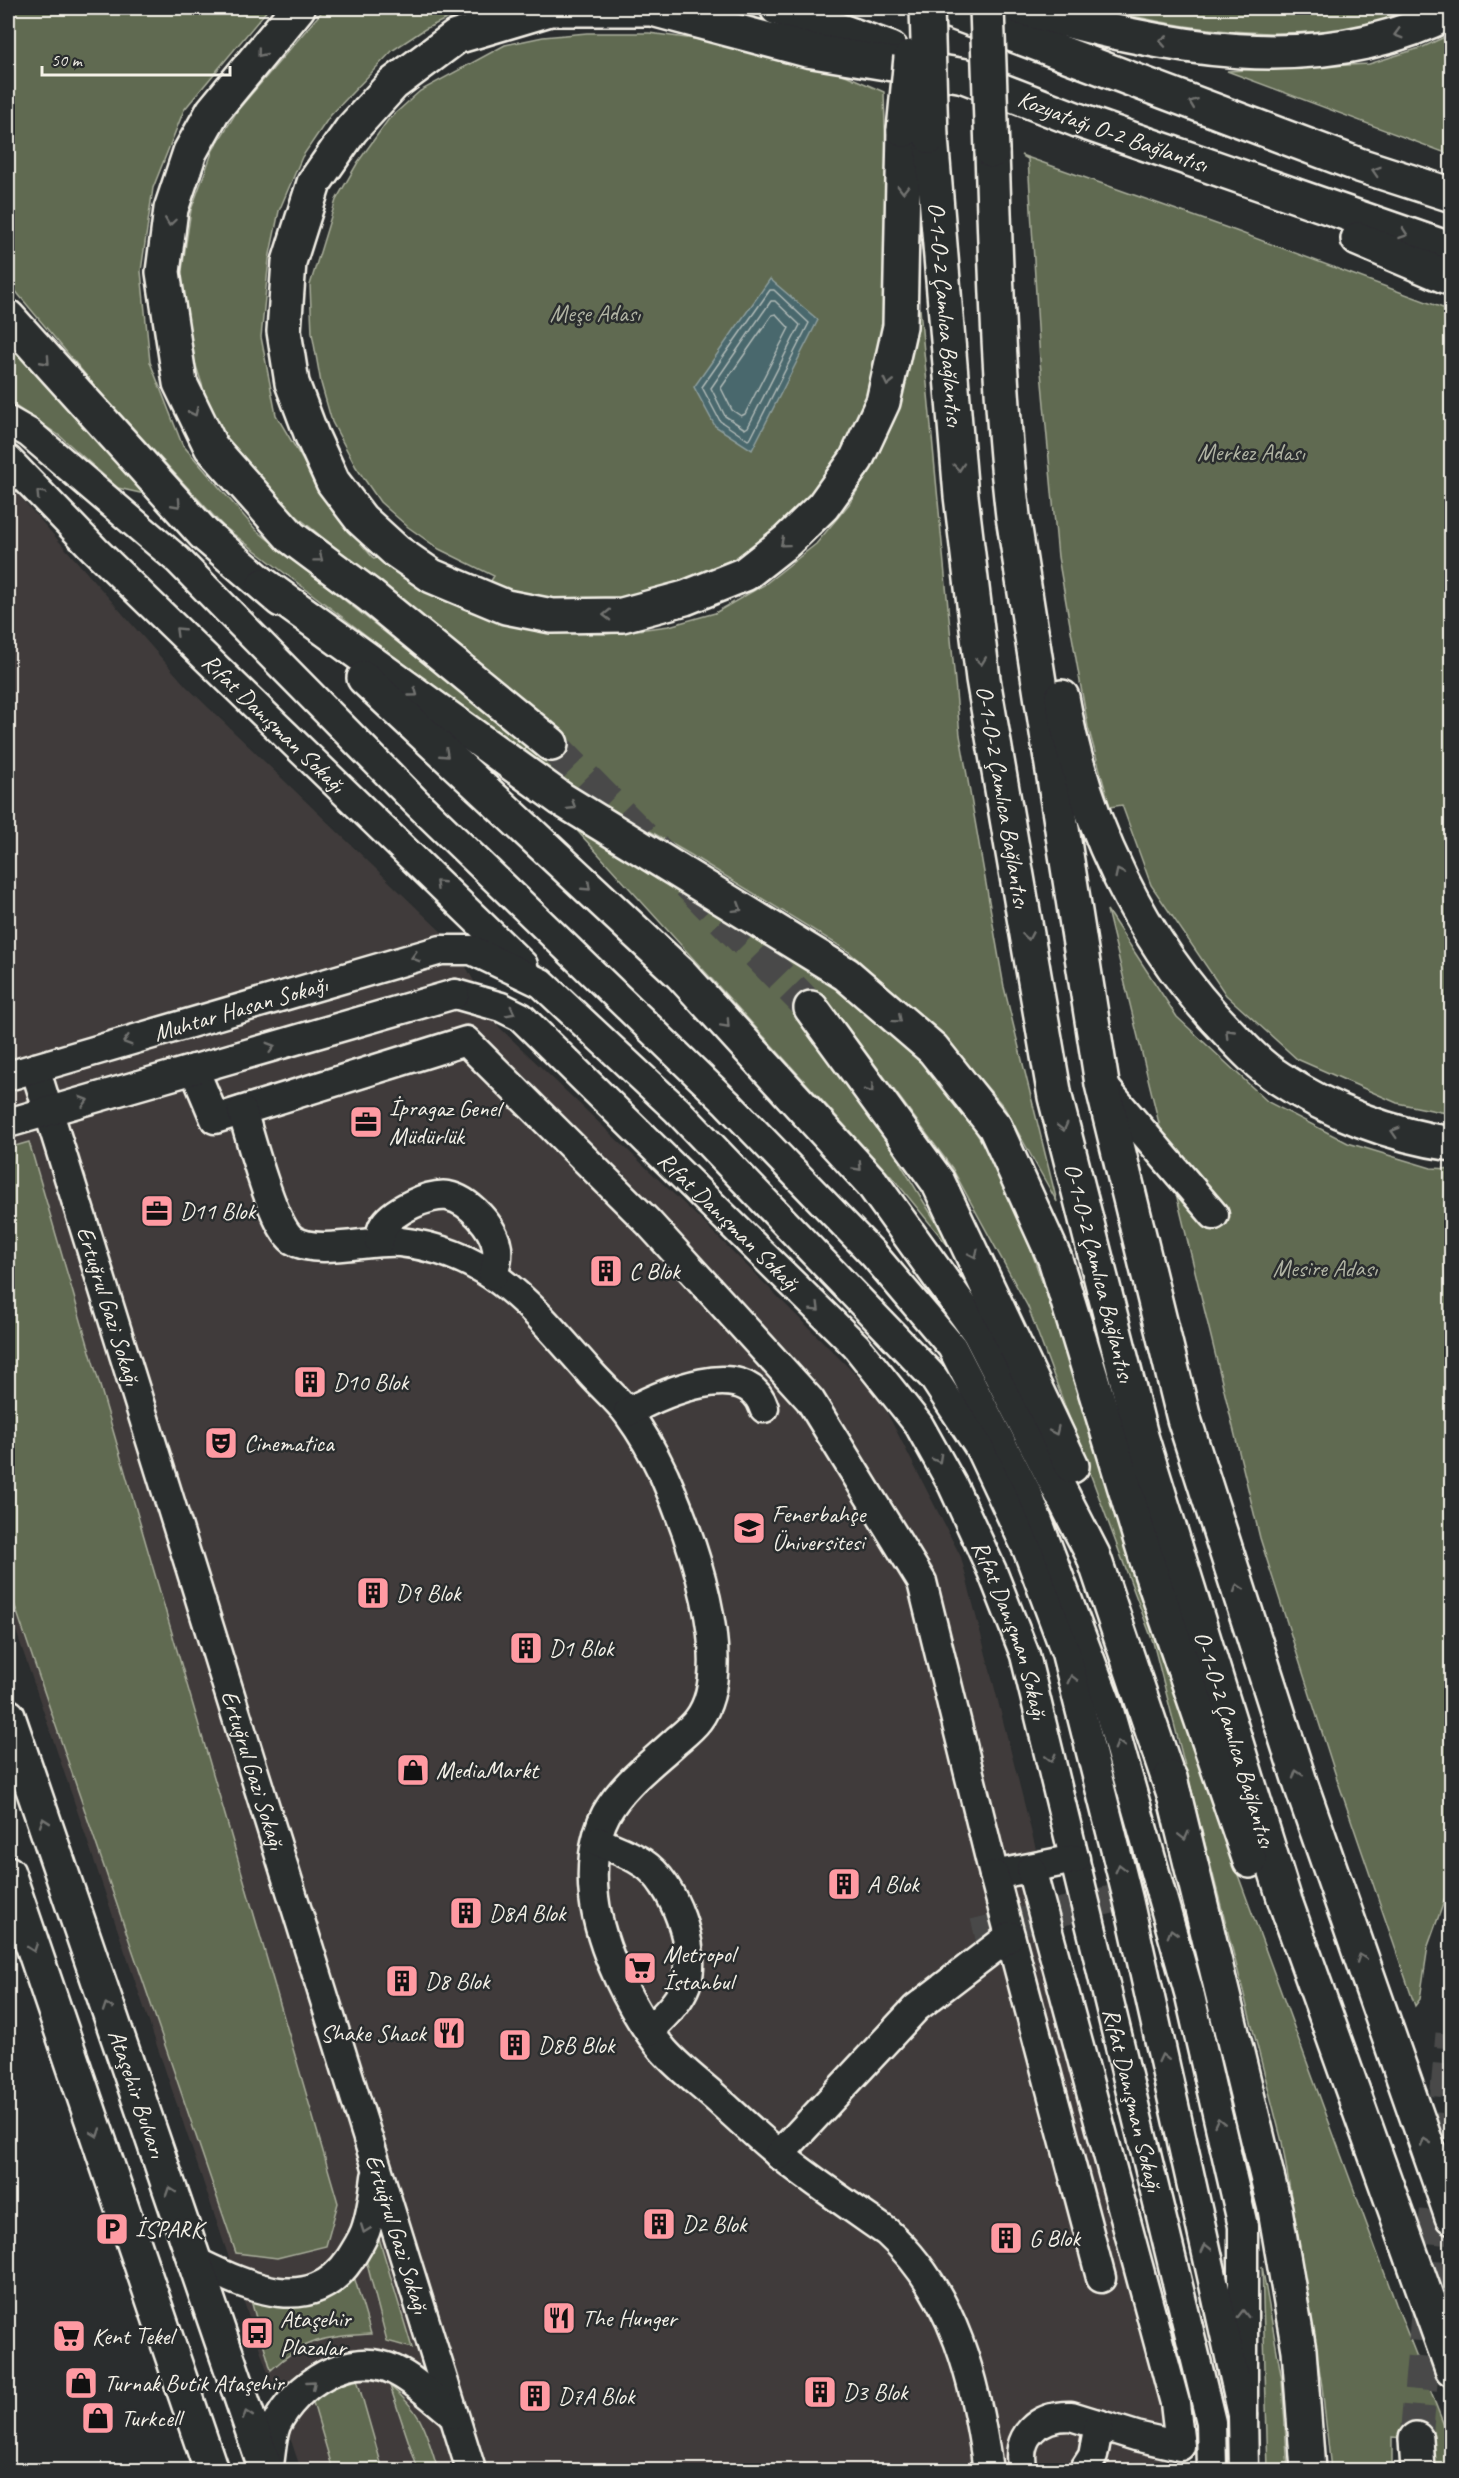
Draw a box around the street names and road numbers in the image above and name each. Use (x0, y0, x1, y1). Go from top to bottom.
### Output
street label: Kozyatağı O-2 Bağlantısı (1014, 83, 1213, 180)
street label: O-1-O-2 Çamlıca Bağlantısı (922, 201, 970, 429)
street label: Rıfat Danışman Sokağı (196, 647, 353, 800)
street label: O-1-O-2 Çamlıca Bağlantısı (969, 683, 1037, 912)
street label: Muhtar Hasan Sokağı (150, 968, 332, 1048)
street label: Rıfat Danışman Sokağı (652, 1145, 808, 1299)
street label: O-1-O-2 Çamlıca Bağlantısı (1057, 1160, 1142, 1387)
street label: Ertuğrul Gazi Sokağı (70, 1223, 148, 1390)
street label: Rıfat Danışman Sokağı (965, 1536, 1055, 1724)
street label: O-1-O-2 Çamlıca Bağlantısı (1187, 1628, 1283, 1853)
street label: Ertuğrul Gazi Sokağı (214, 1687, 293, 1854)
street label: Rıfat Danışman Sokağı (1096, 2005, 1170, 2196)
street label: Ataşehir Bulvarı (101, 2026, 173, 2163)
street label: Ertuğrul Gazi Sokağı (359, 2151, 437, 2319)

